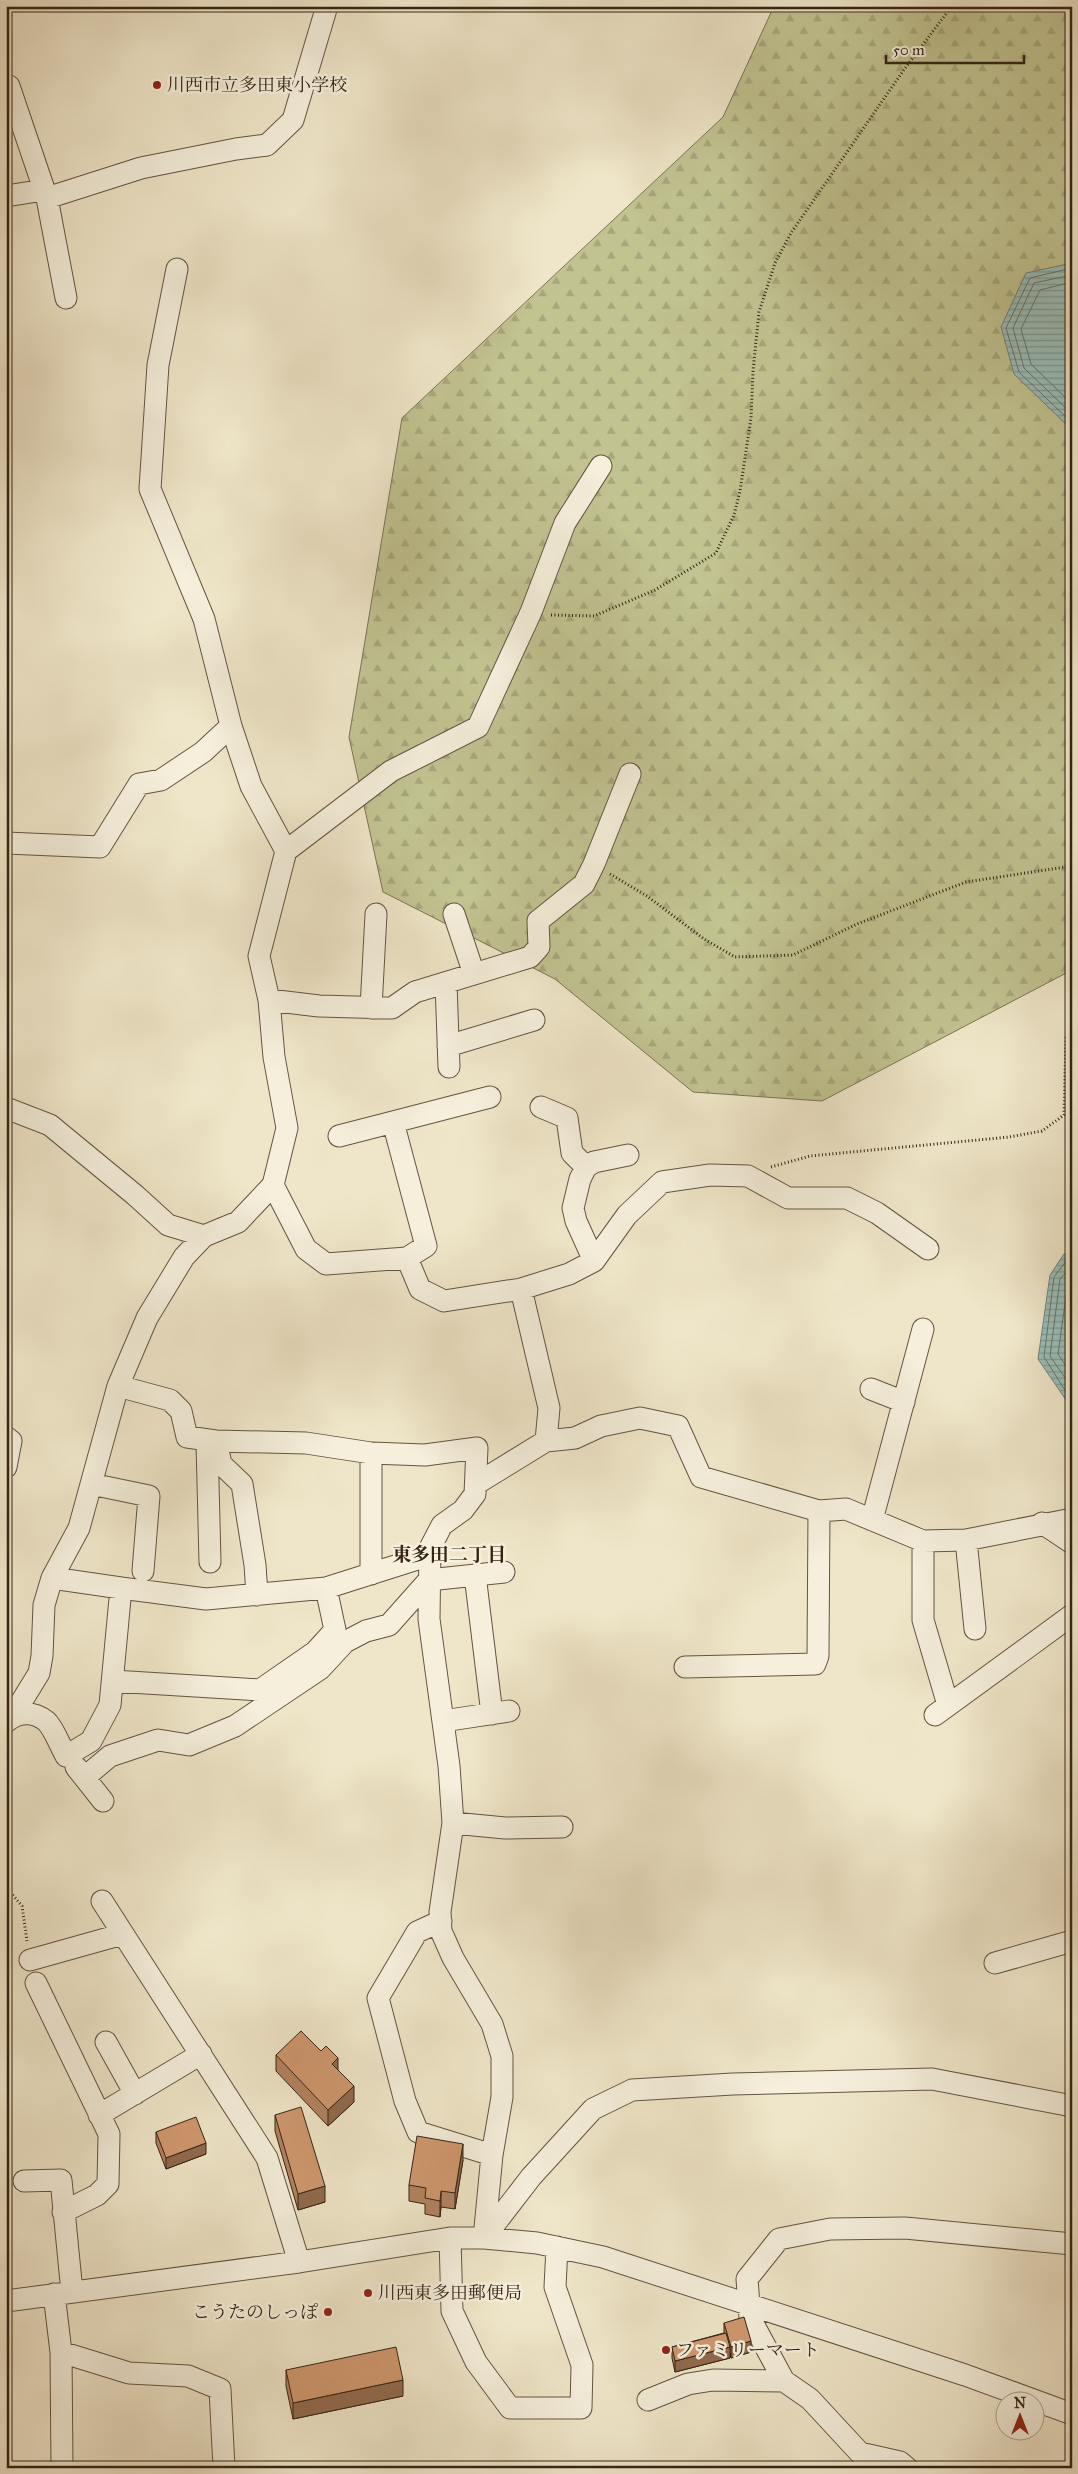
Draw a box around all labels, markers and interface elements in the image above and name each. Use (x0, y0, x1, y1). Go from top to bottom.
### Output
scale bar (886, 32, 1023, 64)
text: 50 m (893, 41, 925, 59)
place label: 川西市立多田東小学校 (167, 74, 347, 96)
marker: 川西市立多田東小学校 (151, 79, 163, 91)
district label: 東多田二丁目 (392, 1543, 506, 1566)
place label: 川西東多田郵便局 (378, 2282, 522, 2304)
marker: 川西東多田郵便局 (362, 2287, 374, 2299)
place label: こうたのしっぽ (192, 2301, 318, 2323)
marker: こうたのしっぽ (322, 2306, 334, 2318)
place label: ファミリーマート (676, 2339, 820, 2361)
marker: ファミリーマート (660, 2344, 672, 2356)
north arrow (996, 2392, 1046, 2442)
text: N (1014, 2395, 1026, 2412)

